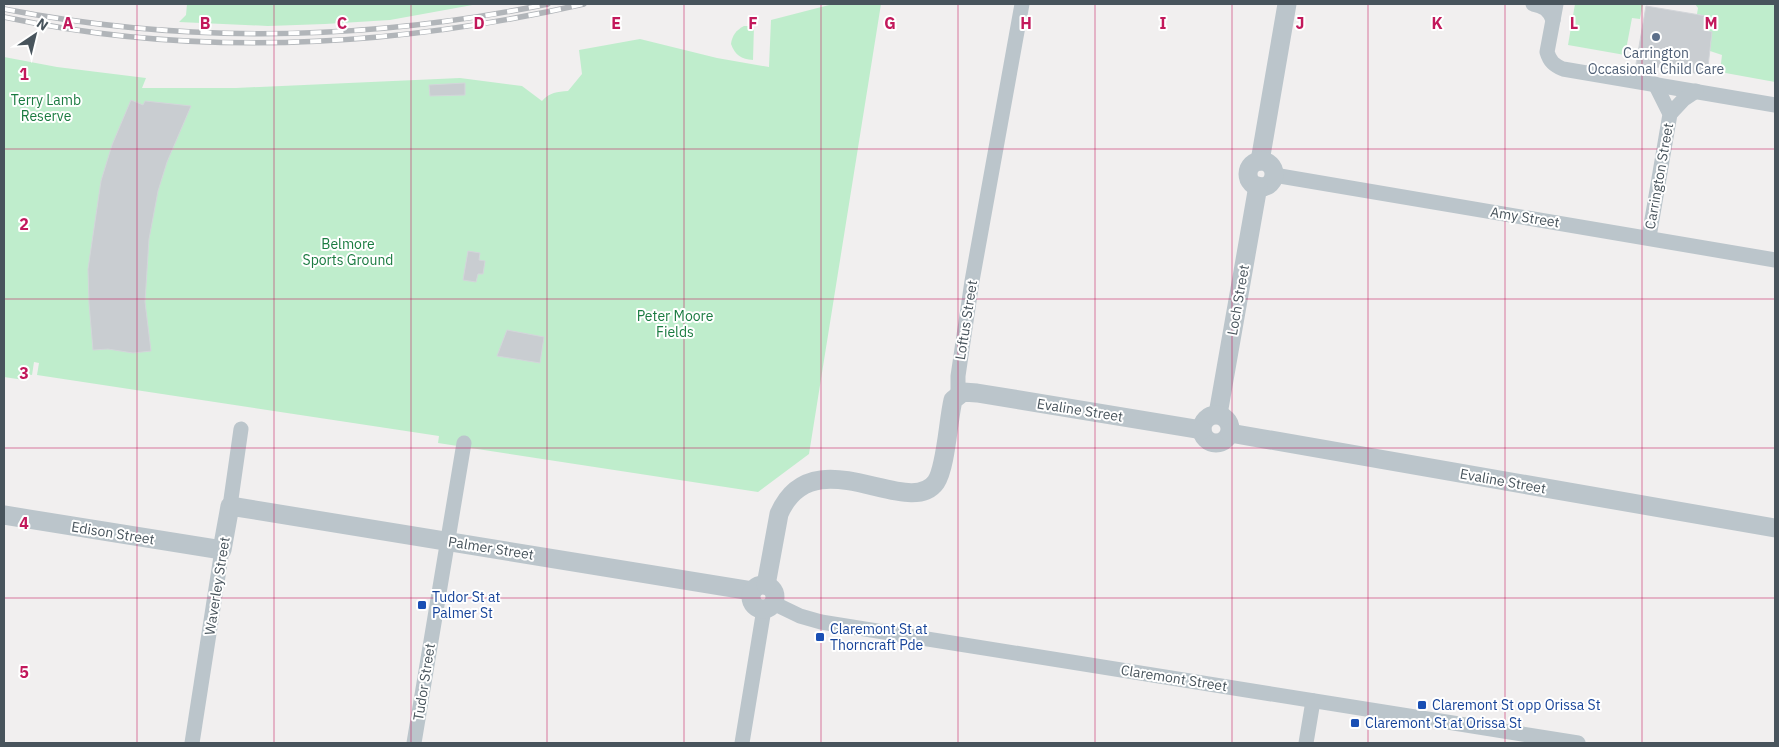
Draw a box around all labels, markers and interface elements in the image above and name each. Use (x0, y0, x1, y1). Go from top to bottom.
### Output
north arrow (10, 10, 60, 60)
text: A (63, 13, 74, 33)
text: B (200, 13, 211, 33)
text: C (337, 13, 347, 33)
text: D (473, 13, 485, 33)
text: E (611, 13, 621, 33)
text: F (748, 13, 758, 33)
text: G (884, 13, 896, 33)
text: H (1020, 13, 1032, 33)
text: I (1160, 13, 1167, 33)
text: J (1296, 13, 1304, 33)
text: K (1431, 13, 1443, 33)
text: L (1570, 13, 1578, 33)
text: M (1704, 13, 1718, 33)
text: N (33, 14, 52, 35)
marker: Carrington Occasional Child Care (1650, 31, 1662, 43)
place label: Carrington Occasional Child Care (1588, 44, 1725, 78)
text: 1 (19, 64, 29, 84)
park label: Terry Lamb Reserve (11, 91, 81, 125)
street label: Carrington Street (1641, 121, 1677, 231)
street label: Amy Street (1489, 203, 1561, 231)
text: 2 (19, 214, 29, 234)
park label: Belmore Sports Ground (303, 235, 394, 269)
street label: Loch Street (1223, 263, 1253, 337)
street label: Loftus Street (951, 279, 981, 361)
park label: Peter Moore Fields (637, 307, 714, 341)
text: 3 (19, 363, 29, 383)
street label: Evaline Street (1036, 394, 1124, 426)
street label: Evaline Street (1459, 465, 1548, 497)
text: 4 (19, 513, 29, 533)
street label: Edison Street (70, 518, 156, 548)
street label: Palmer Street (447, 532, 535, 564)
street label: Waverley Street (200, 535, 234, 637)
place label: Tudor St at Palmer St (432, 588, 500, 622)
marker: Tudor St at Palmer St (416, 599, 428, 611)
place label: Claremont St at Thorncraft Pde (830, 620, 928, 654)
marker: Claremont St at Thorncraft Pde (814, 631, 826, 643)
street label: Tudor Street (409, 642, 439, 722)
street label: Claremont Street (1120, 661, 1229, 695)
text: 5 (19, 662, 29, 682)
place label: Claremont St opp Orissa St (1432, 696, 1601, 714)
marker: Claremont St opp Orissa St (1416, 699, 1428, 711)
place label: Claremont St at Orissa St (1365, 714, 1522, 732)
marker: Claremont St at Orissa St (1349, 717, 1361, 729)

